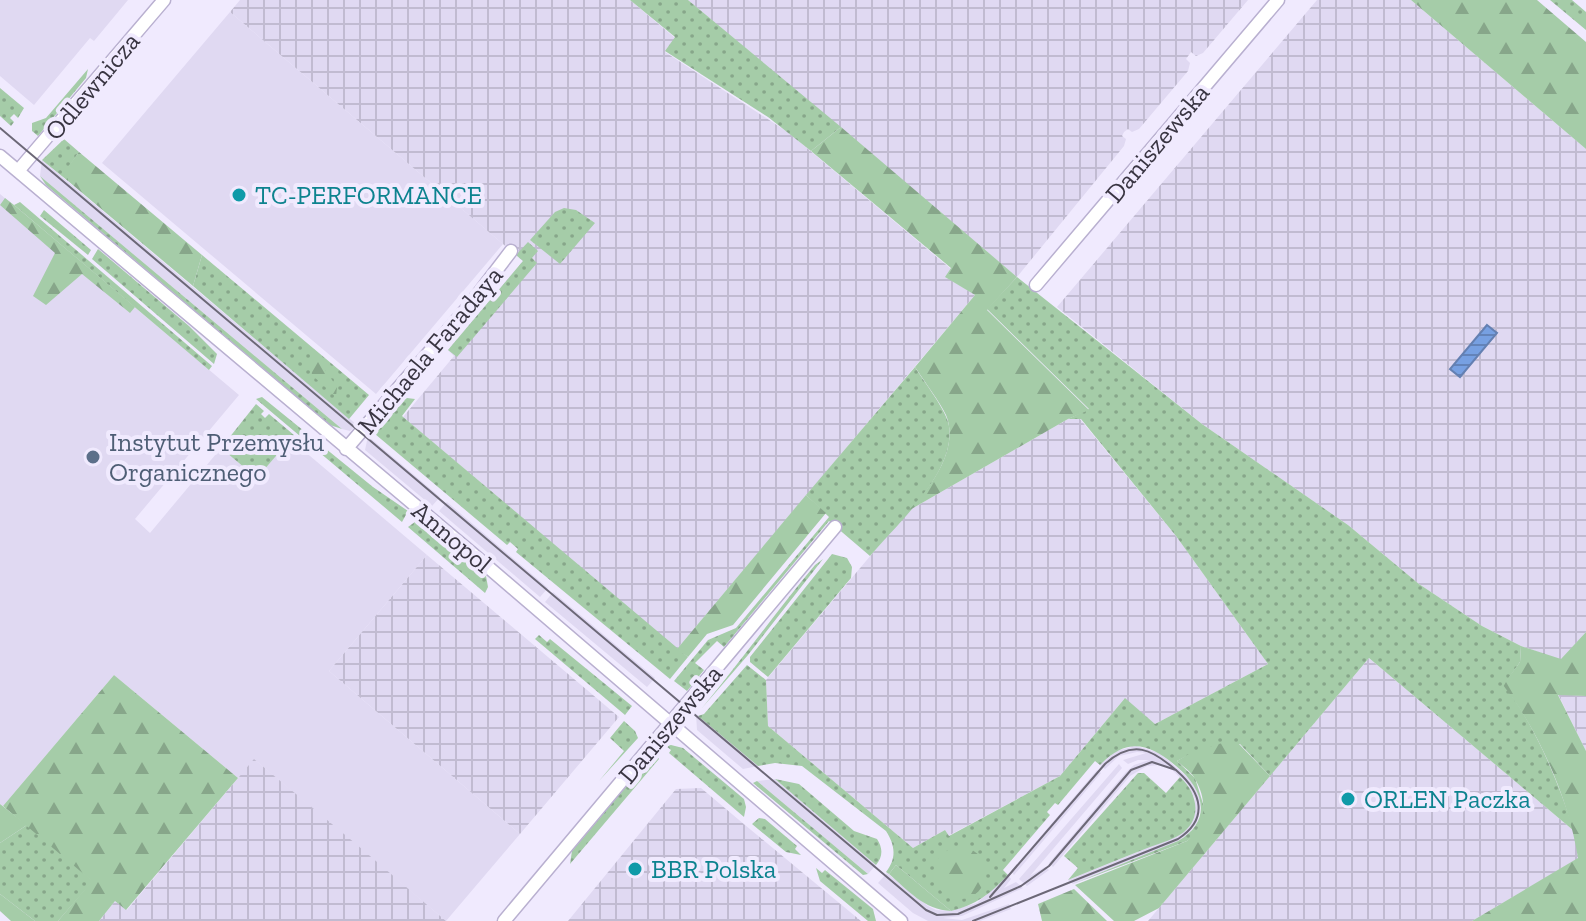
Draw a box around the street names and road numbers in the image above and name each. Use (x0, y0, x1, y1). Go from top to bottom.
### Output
street label: Odlewnicza (38, 25, 147, 146)
street label: Daniszewska (1098, 77, 1216, 209)
street label: Michaela Faradaya (350, 259, 510, 440)
street label: Annopol (406, 494, 499, 580)
street label: Daniszewska (611, 658, 729, 790)

